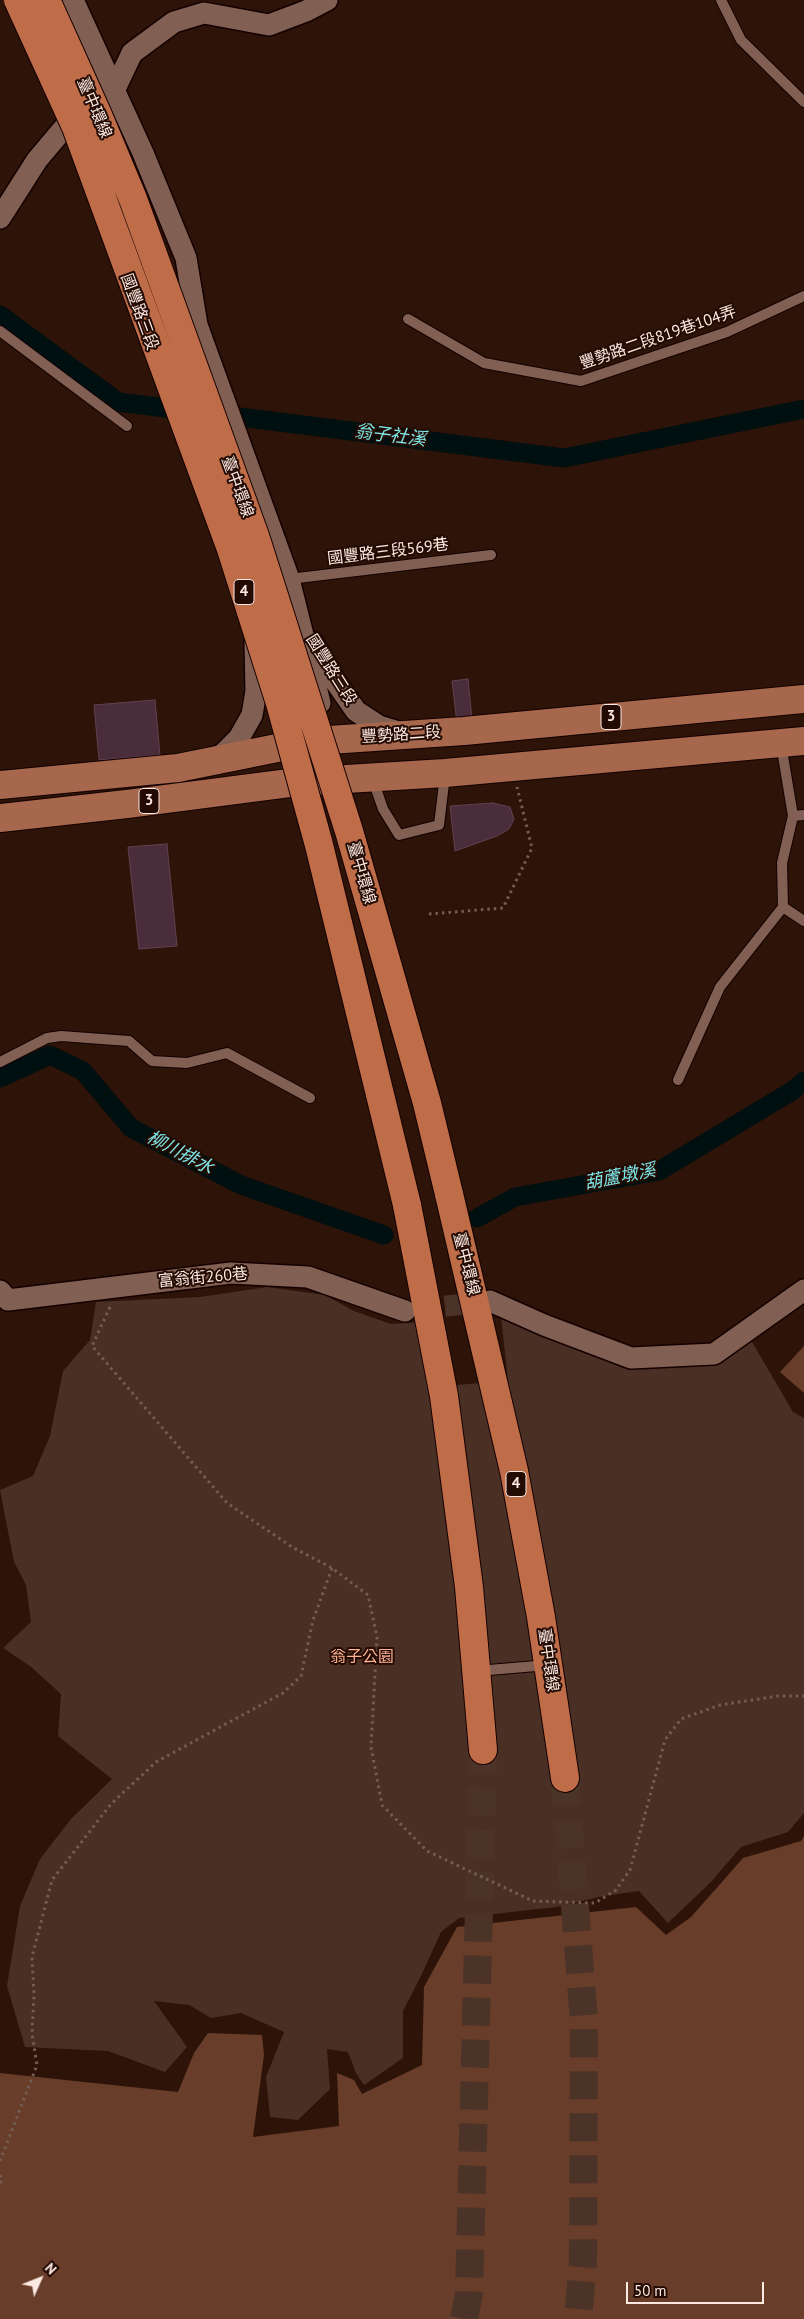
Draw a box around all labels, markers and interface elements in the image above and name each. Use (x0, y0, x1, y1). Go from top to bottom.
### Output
street label: 臺中環線 (73, 75, 115, 141)
street label: 國豐路三段 (116, 271, 162, 353)
street label: 豐勢路二段819巷104弄 (577, 302, 739, 374)
water label: 翁子社溪 (353, 421, 427, 451)
street label: 臺中環線 (217, 454, 257, 520)
street label: 國豐路三段569巷 (326, 535, 450, 569)
road number: 4 (234, 580, 254, 604)
street label: 國豐路三段 (302, 631, 360, 709)
road number: 3 (601, 704, 621, 730)
street label: 豐勢路二段 (360, 723, 442, 747)
road number: 3 (139, 788, 159, 814)
street label: 臺中環線 (343, 840, 379, 906)
water label: 柳川排水 (143, 1127, 217, 1179)
water label: 葫蘆墩溪 (583, 1160, 657, 1194)
street label: 臺中環線 (449, 1231, 483, 1297)
street label: 富翁街260巷 (157, 1265, 249, 1291)
road number: 4 (506, 1472, 526, 1496)
street label: 臺中環線 (534, 1627, 562, 1693)
park label: 翁子公園 (330, 1647, 394, 1667)
north arrow (15, 2254, 65, 2304)
text: N (41, 2259, 60, 2278)
scale bar (629, 2272, 766, 2304)
text: 50 m (634, 2281, 667, 2300)

